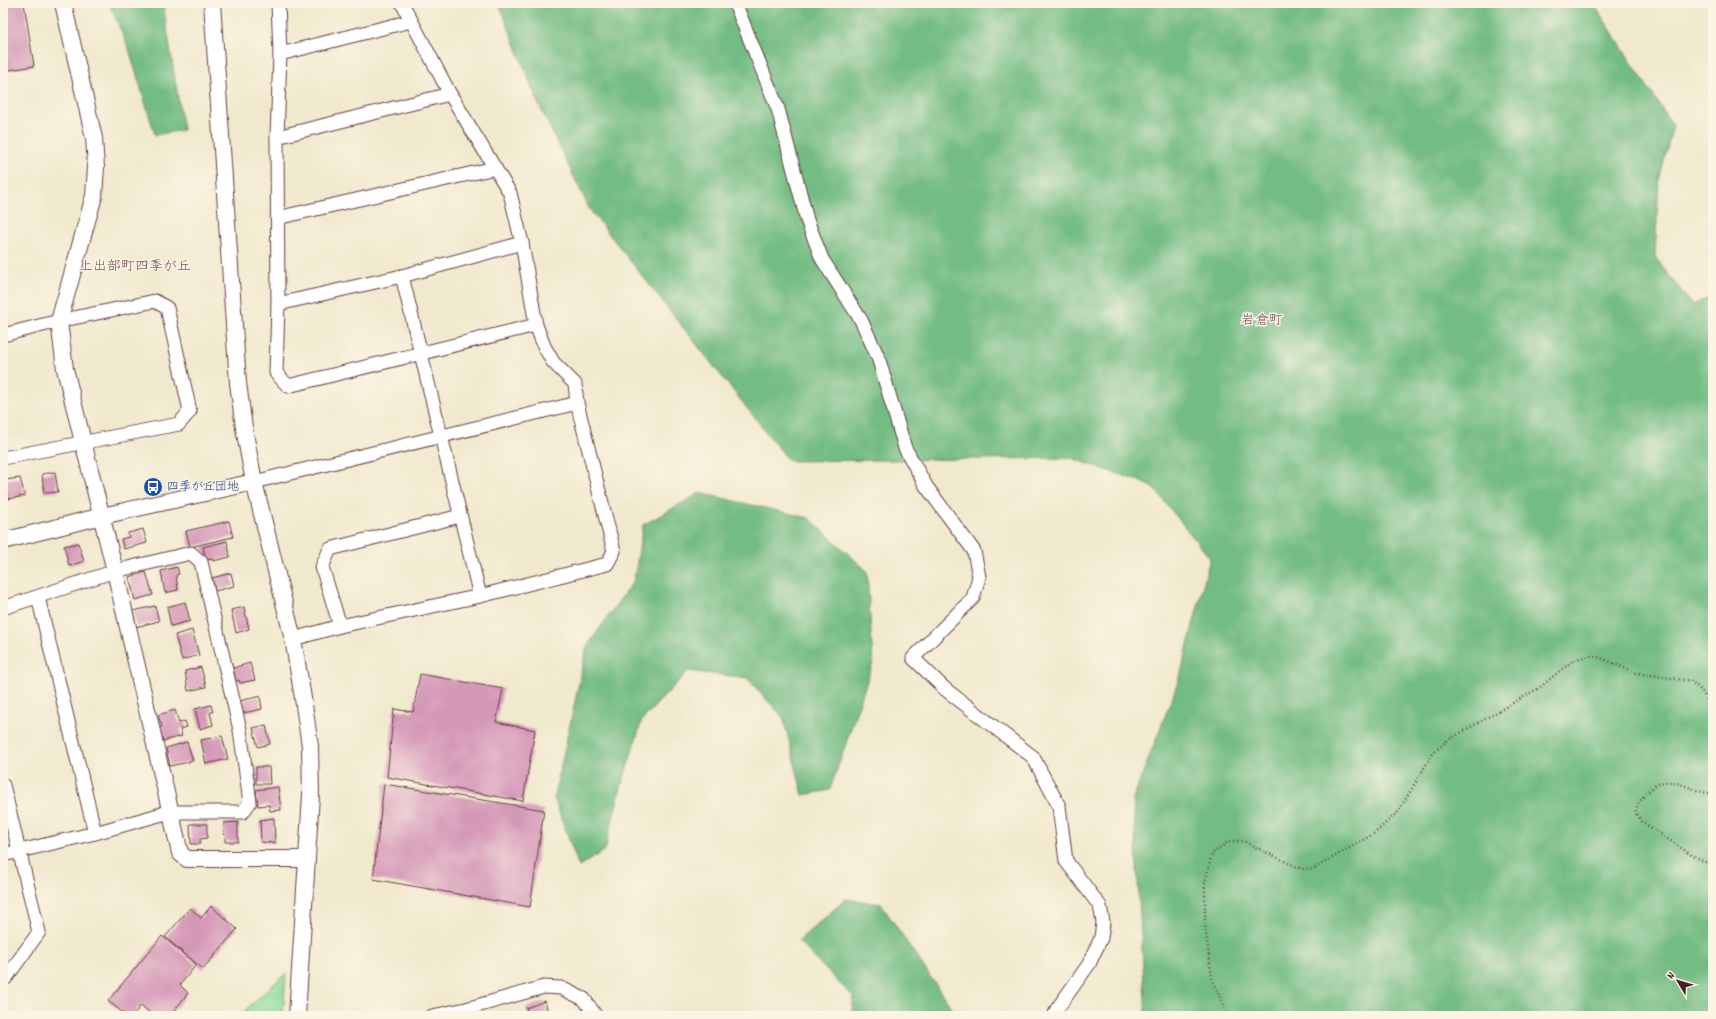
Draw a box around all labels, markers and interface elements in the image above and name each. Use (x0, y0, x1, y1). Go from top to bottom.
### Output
district label: 上出部町四季が丘 (79, 257, 191, 277)
district label: 岩倉町 (1241, 311, 1283, 331)
bus stop icon: 四季が丘団地 (142, 476, 164, 498)
place label: 四季が丘団地 (167, 479, 239, 496)
north arrow (1658, 961, 1698, 1001)
text: N (1664, 969, 1680, 983)

